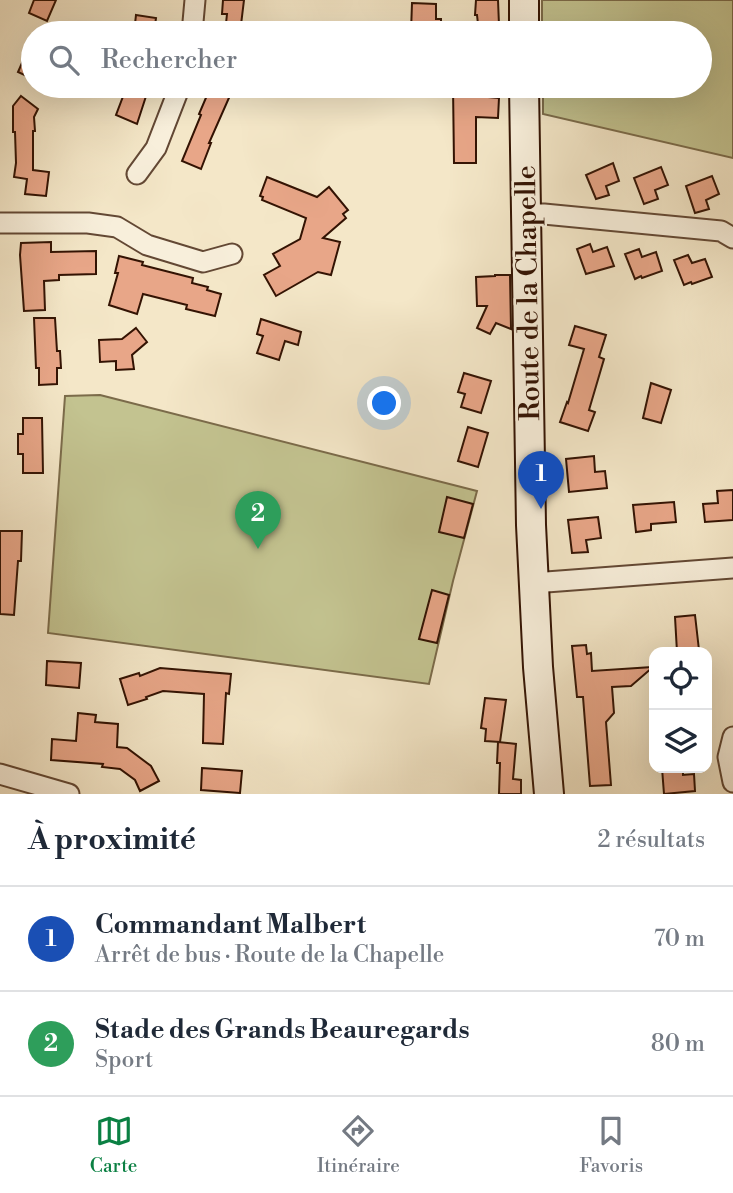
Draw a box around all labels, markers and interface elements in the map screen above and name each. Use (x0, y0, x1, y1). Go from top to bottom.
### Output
search box (21, 21, 712, 98)
icon: search (45, 41, 83, 79)
text: Rechercher (101, 44, 237, 76)
street label: Route de la Chapelle (509, 165, 548, 421)
your location (367, 386, 401, 420)
pin: 1 (518, 451, 564, 509)
pin: 2 (235, 491, 281, 549)
map controls (649, 647, 712, 773)
button: locate (649, 647, 712, 710)
button: layers (649, 710, 712, 773)
text: À proximité (28, 821, 196, 859)
text: 2 résultats (597, 826, 705, 854)
text: Commandant Malbert (95, 909, 366, 941)
text: 1 (45, 925, 57, 953)
text: 70 m (654, 925, 705, 953)
text: Arrêt de bus · Route de la Chapelle (95, 941, 444, 969)
text: Stade des Grands Beauregards (95, 1014, 470, 1046)
text: 2 (44, 1030, 58, 1058)
text: 80 m (651, 1030, 705, 1058)
text: Sport (95, 1046, 153, 1074)
tab: Carte (90, 1112, 137, 1178)
tab: Itinéraire (317, 1112, 400, 1178)
tab: Favoris (580, 1112, 643, 1178)

